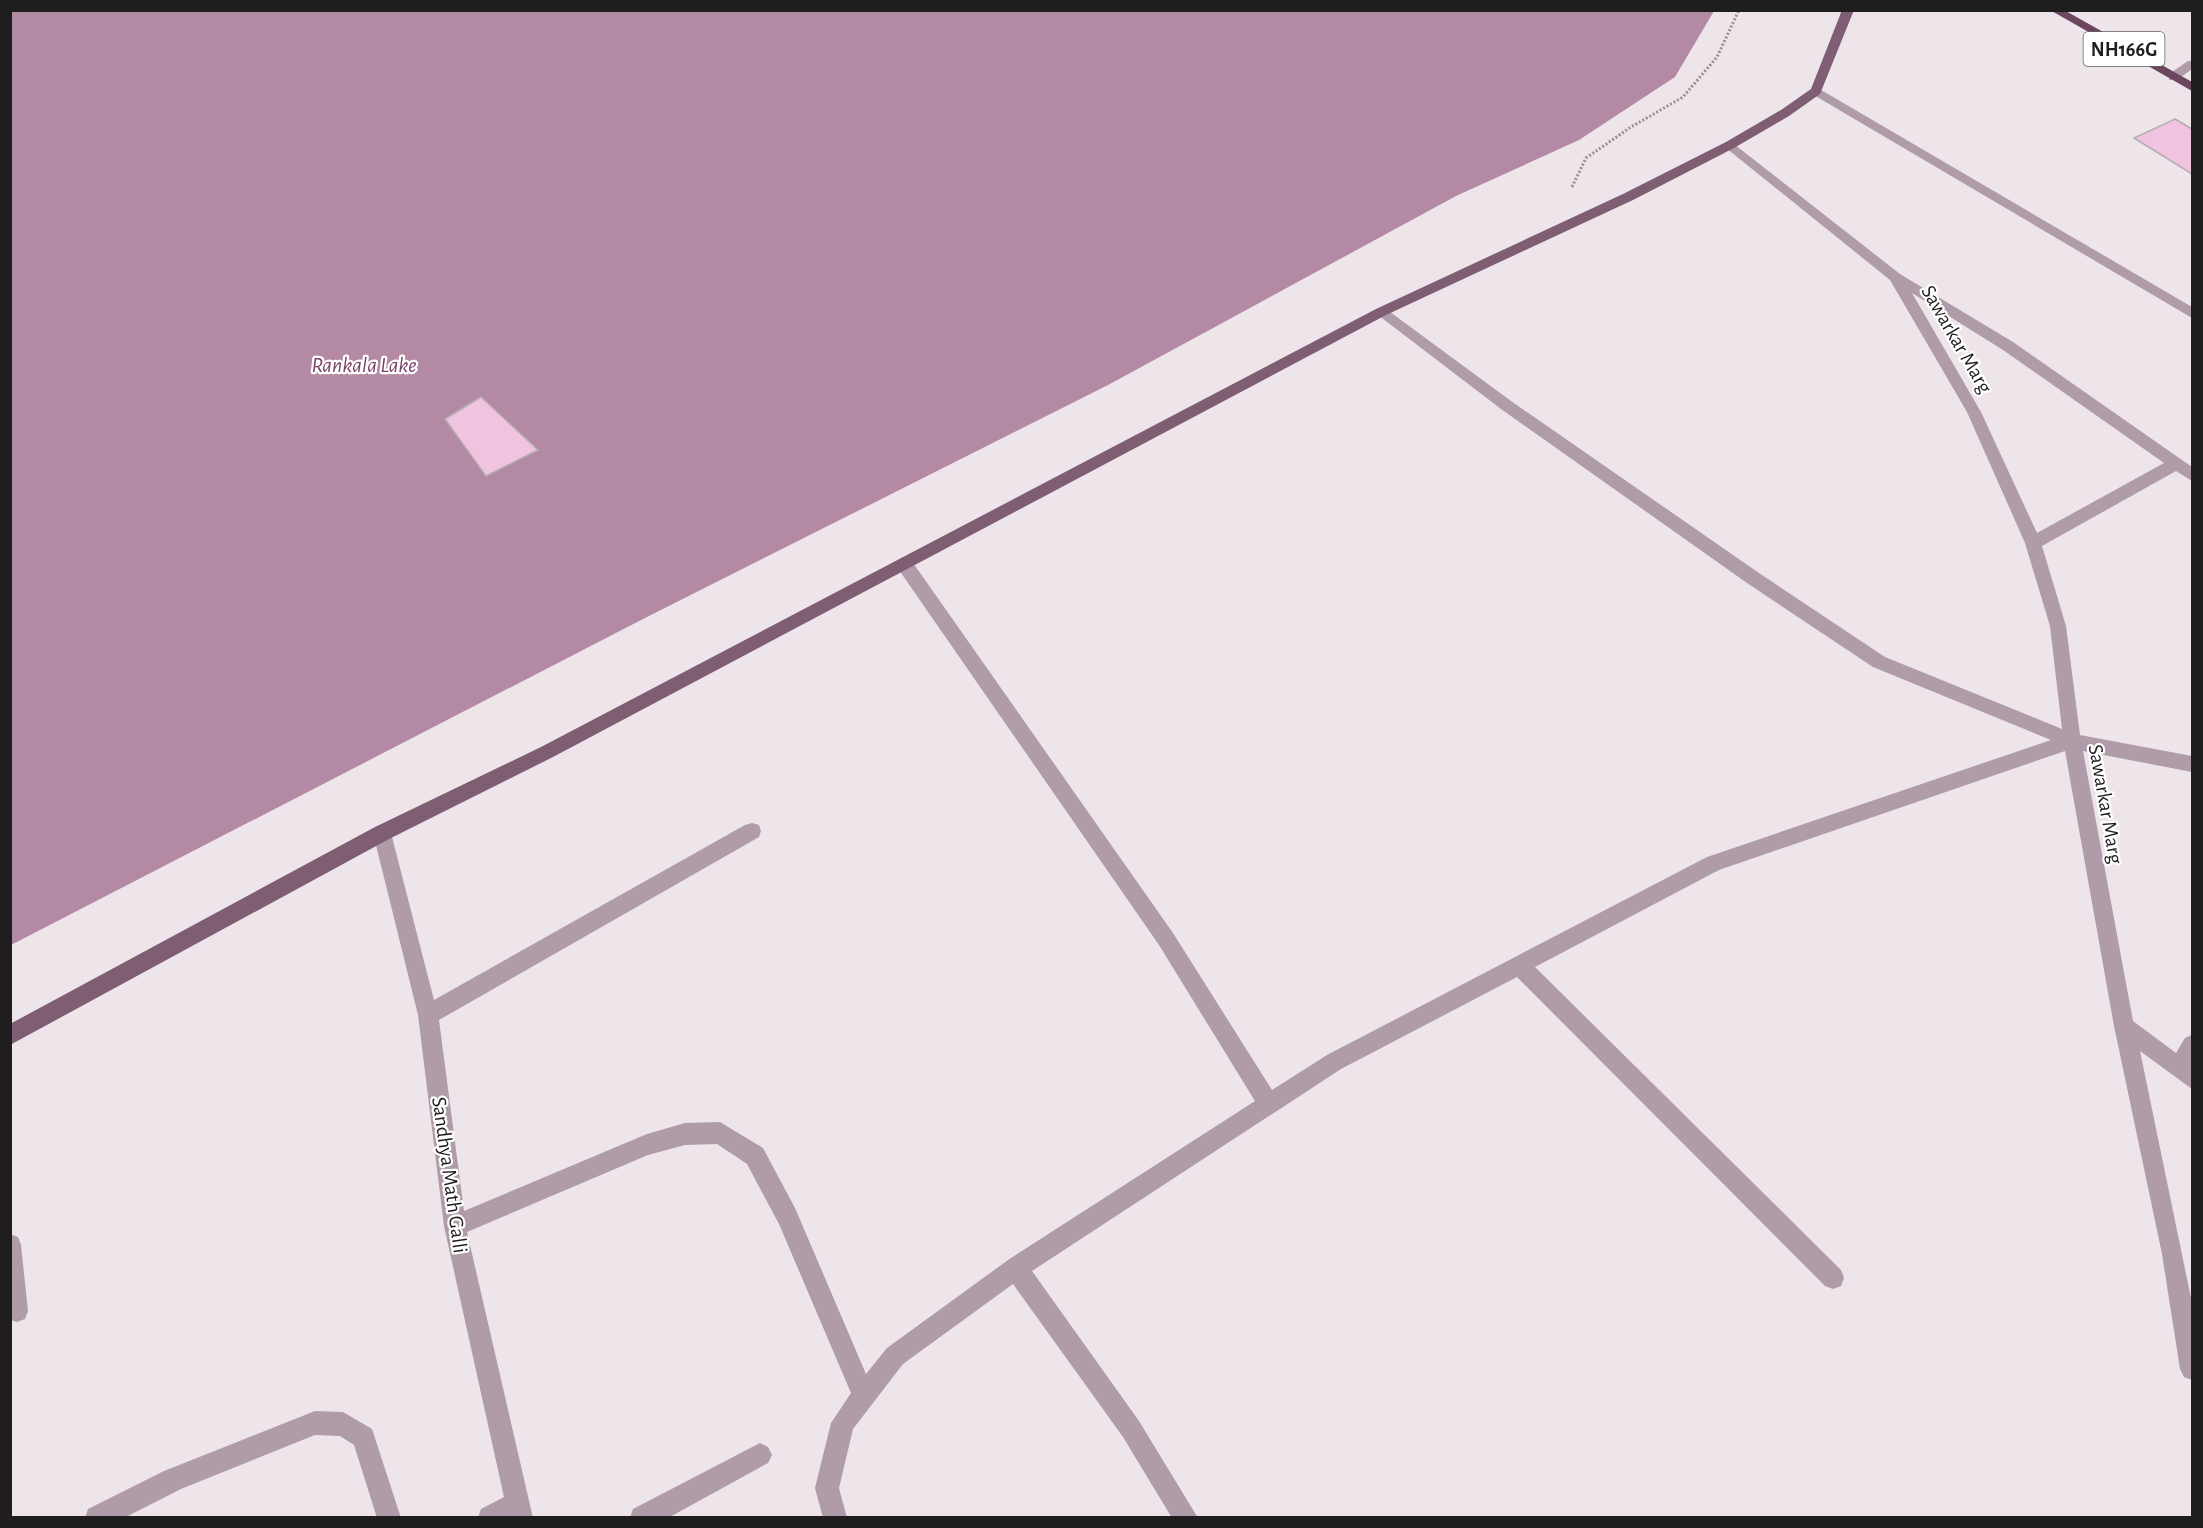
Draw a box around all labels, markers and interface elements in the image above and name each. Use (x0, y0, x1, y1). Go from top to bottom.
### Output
road number: NH166G (2084, 32, 2164, 66)
street label: Sawarkar Marg (1917, 282, 1996, 397)
water label: Rankala Lake (311, 354, 417, 376)
street label: Sawarkar Marg (2085, 743, 2126, 866)
street label: Sandhya Math Galli (428, 1096, 471, 1255)

